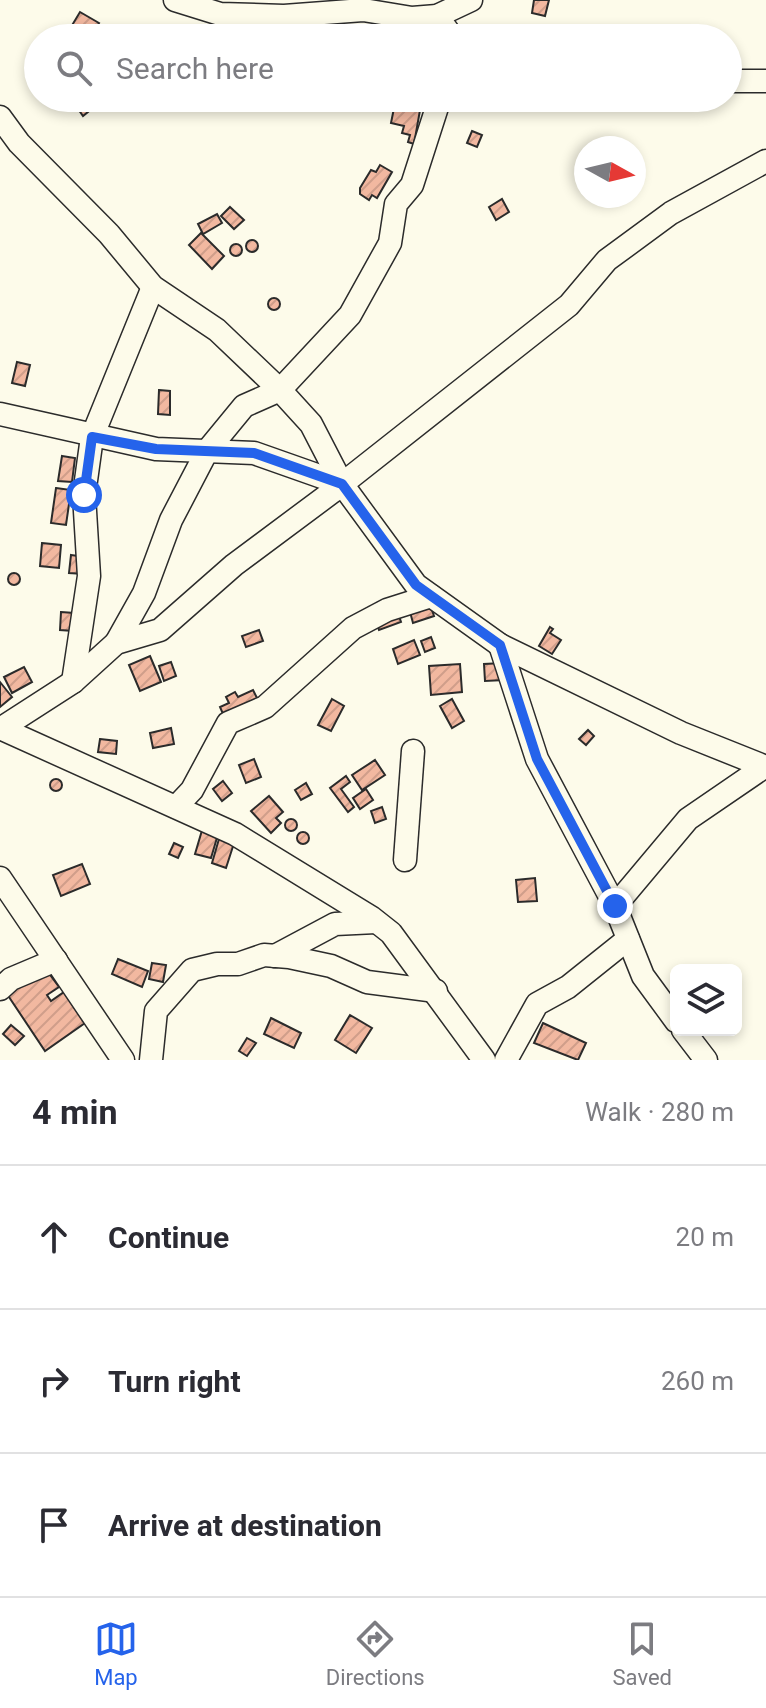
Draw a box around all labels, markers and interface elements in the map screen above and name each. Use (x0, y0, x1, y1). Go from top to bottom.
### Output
search box (24, 24, 742, 112)
icon: search (52, 46, 96, 90)
text: Search here (116, 51, 274, 86)
north arrow (574, 136, 646, 208)
route start (66, 477, 102, 513)
route end (597, 888, 633, 924)
map controls (670, 964, 742, 1036)
button: layers (670, 964, 742, 1036)
text: 4 min (32, 1092, 117, 1132)
text: Walk · 280 m (585, 1097, 734, 1127)
icon: ahead (32, 1215, 76, 1259)
text: Continue (108, 1220, 229, 1255)
text: 20 m (676, 1222, 734, 1252)
icon: right (32, 1359, 76, 1403)
text: Turn right (108, 1364, 241, 1399)
text: 260 m (661, 1366, 734, 1396)
icon: arrive (32, 1503, 76, 1547)
text: Arrive at destination (108, 1508, 382, 1543)
tab: Map (94, 1617, 138, 1690)
tab: Directions (326, 1617, 425, 1690)
tab: Saved (613, 1617, 672, 1690)

